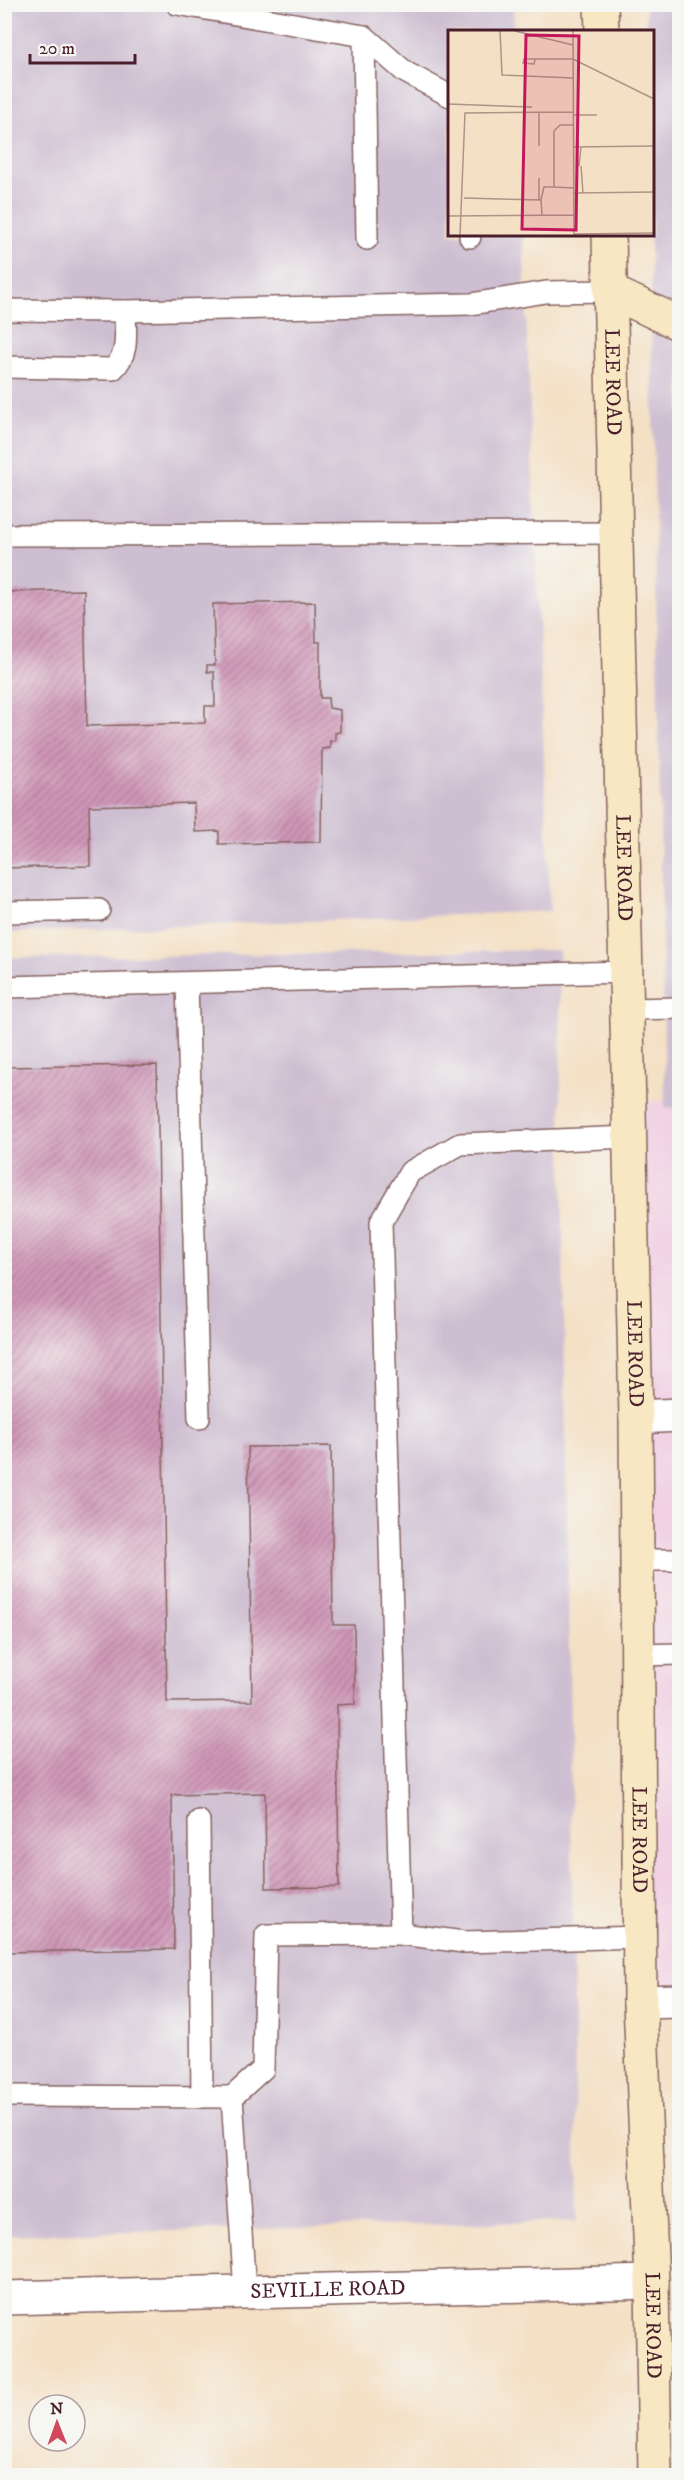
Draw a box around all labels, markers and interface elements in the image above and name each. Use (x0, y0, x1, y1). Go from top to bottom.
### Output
scale bar (30, 27, 135, 65)
inset map (448, 30, 654, 236)
text: 20 m (39, 38, 75, 60)
street label: LEE ROAD (598, 328, 627, 436)
street label: LEE ROAD (609, 814, 638, 922)
street label: LEE ROAD (620, 1300, 649, 1407)
street label: LEE ROAD (626, 1786, 652, 1893)
street label: LEE ROAD (639, 2271, 666, 2379)
street label: SEVILLE ROAD (250, 2275, 406, 2305)
north arrow (27, 2393, 87, 2453)
text: N (50, 2399, 63, 2419)

